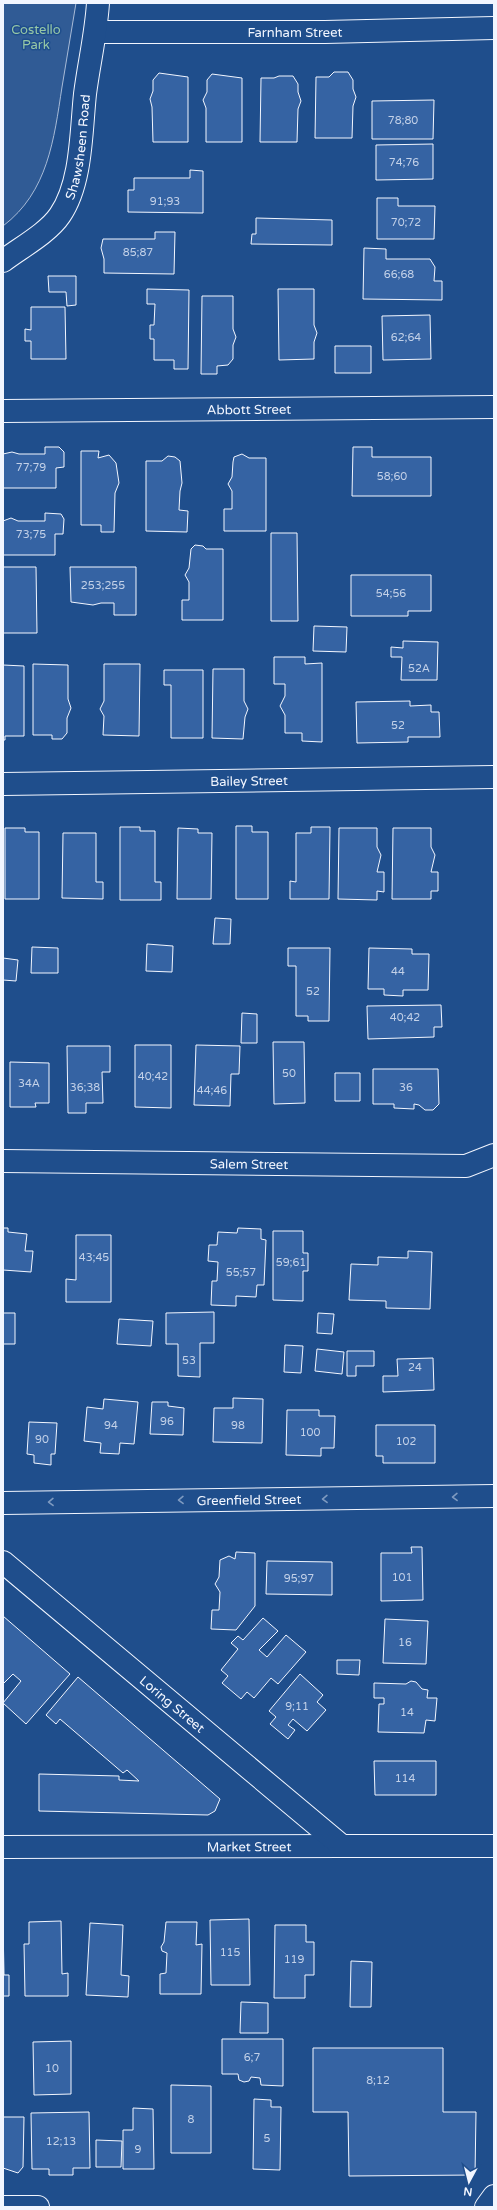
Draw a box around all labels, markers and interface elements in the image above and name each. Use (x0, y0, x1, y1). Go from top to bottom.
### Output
park label: Costello Park (11, 22, 61, 53)
street label: Farnham Street (248, 25, 343, 41)
street label: Shawsheen Road (62, 94, 94, 202)
house number: 78;80 (388, 114, 418, 127)
house number: 74;76 (389, 156, 419, 169)
house number: 91;93 (150, 195, 180, 208)
house number: 70;72 (391, 216, 421, 229)
house number: 85;87 (123, 246, 153, 259)
house number: 66;68 (384, 268, 414, 281)
house number: 62;64 (391, 331, 421, 344)
street label: Abbott Street (207, 402, 291, 418)
house number: 77;79 (16, 461, 46, 474)
house number: 58;60 (377, 470, 407, 483)
house number: 73;75 (16, 528, 46, 541)
house number: 253;255 (81, 579, 125, 592)
house number: 54;56 (376, 587, 406, 600)
house number: 52A (408, 662, 430, 675)
house number: 52 (391, 719, 405, 732)
street label: Bailey Street (210, 773, 288, 790)
house number: 44 (391, 965, 405, 978)
house number: 52 (306, 985, 320, 998)
house number: 40;42 (390, 1011, 420, 1024)
house number: 50 (282, 1067, 296, 1080)
house number: 40;42 (138, 1070, 168, 1083)
house number: 34A (18, 1077, 40, 1090)
house number: 36;38 (70, 1081, 100, 1094)
house number: 36 (399, 1081, 413, 1094)
house number: 44;46 (197, 1084, 227, 1097)
street label: Salem Street (210, 1156, 288, 1173)
house number: 43;45 (79, 1251, 109, 1264)
house number: 59;61 (276, 1256, 306, 1269)
house number: 55;57 (226, 1266, 256, 1279)
house number: 53 (182, 1354, 196, 1367)
house number: 24 (408, 1361, 422, 1374)
house number: 96 (160, 1415, 174, 1428)
house number: 94 (104, 1419, 118, 1432)
house number: 98 (231, 1419, 245, 1432)
house number: 100 (300, 1426, 320, 1439)
house number: 90 (35, 1433, 49, 1446)
house number: 102 (396, 1435, 416, 1448)
street label: Greenfield Street (196, 1492, 302, 1509)
one-way arrow (452, 1493, 458, 1501)
one-way arrow (322, 1494, 328, 1503)
one-way arrow (178, 1496, 184, 1504)
one-way arrow (48, 1498, 54, 1506)
house number: 101 (392, 1571, 412, 1584)
house number: 95;97 (284, 1572, 314, 1585)
house number: 16 (398, 1636, 412, 1649)
street label: Loring Street (136, 1673, 208, 1737)
house number: 9;11 (285, 1700, 309, 1713)
house number: 14 (400, 1706, 414, 1719)
house number: 114 (395, 1772, 415, 1785)
street label: Market Street (207, 1839, 291, 1855)
house number: 115 (220, 1946, 240, 1959)
house number: 119 (284, 1953, 304, 1966)
house number: 6;7 (244, 2051, 260, 2064)
house number: 10 (45, 2062, 59, 2075)
house number: 8;12 (366, 2074, 390, 2087)
house number: 8 (188, 2113, 195, 2126)
house number: 5 (264, 2132, 271, 2145)
house number: 12;13 (46, 2135, 76, 2148)
house number: 9 (135, 2143, 142, 2156)
north arrow (449, 2162, 489, 2202)
text: N (463, 2184, 473, 2198)

